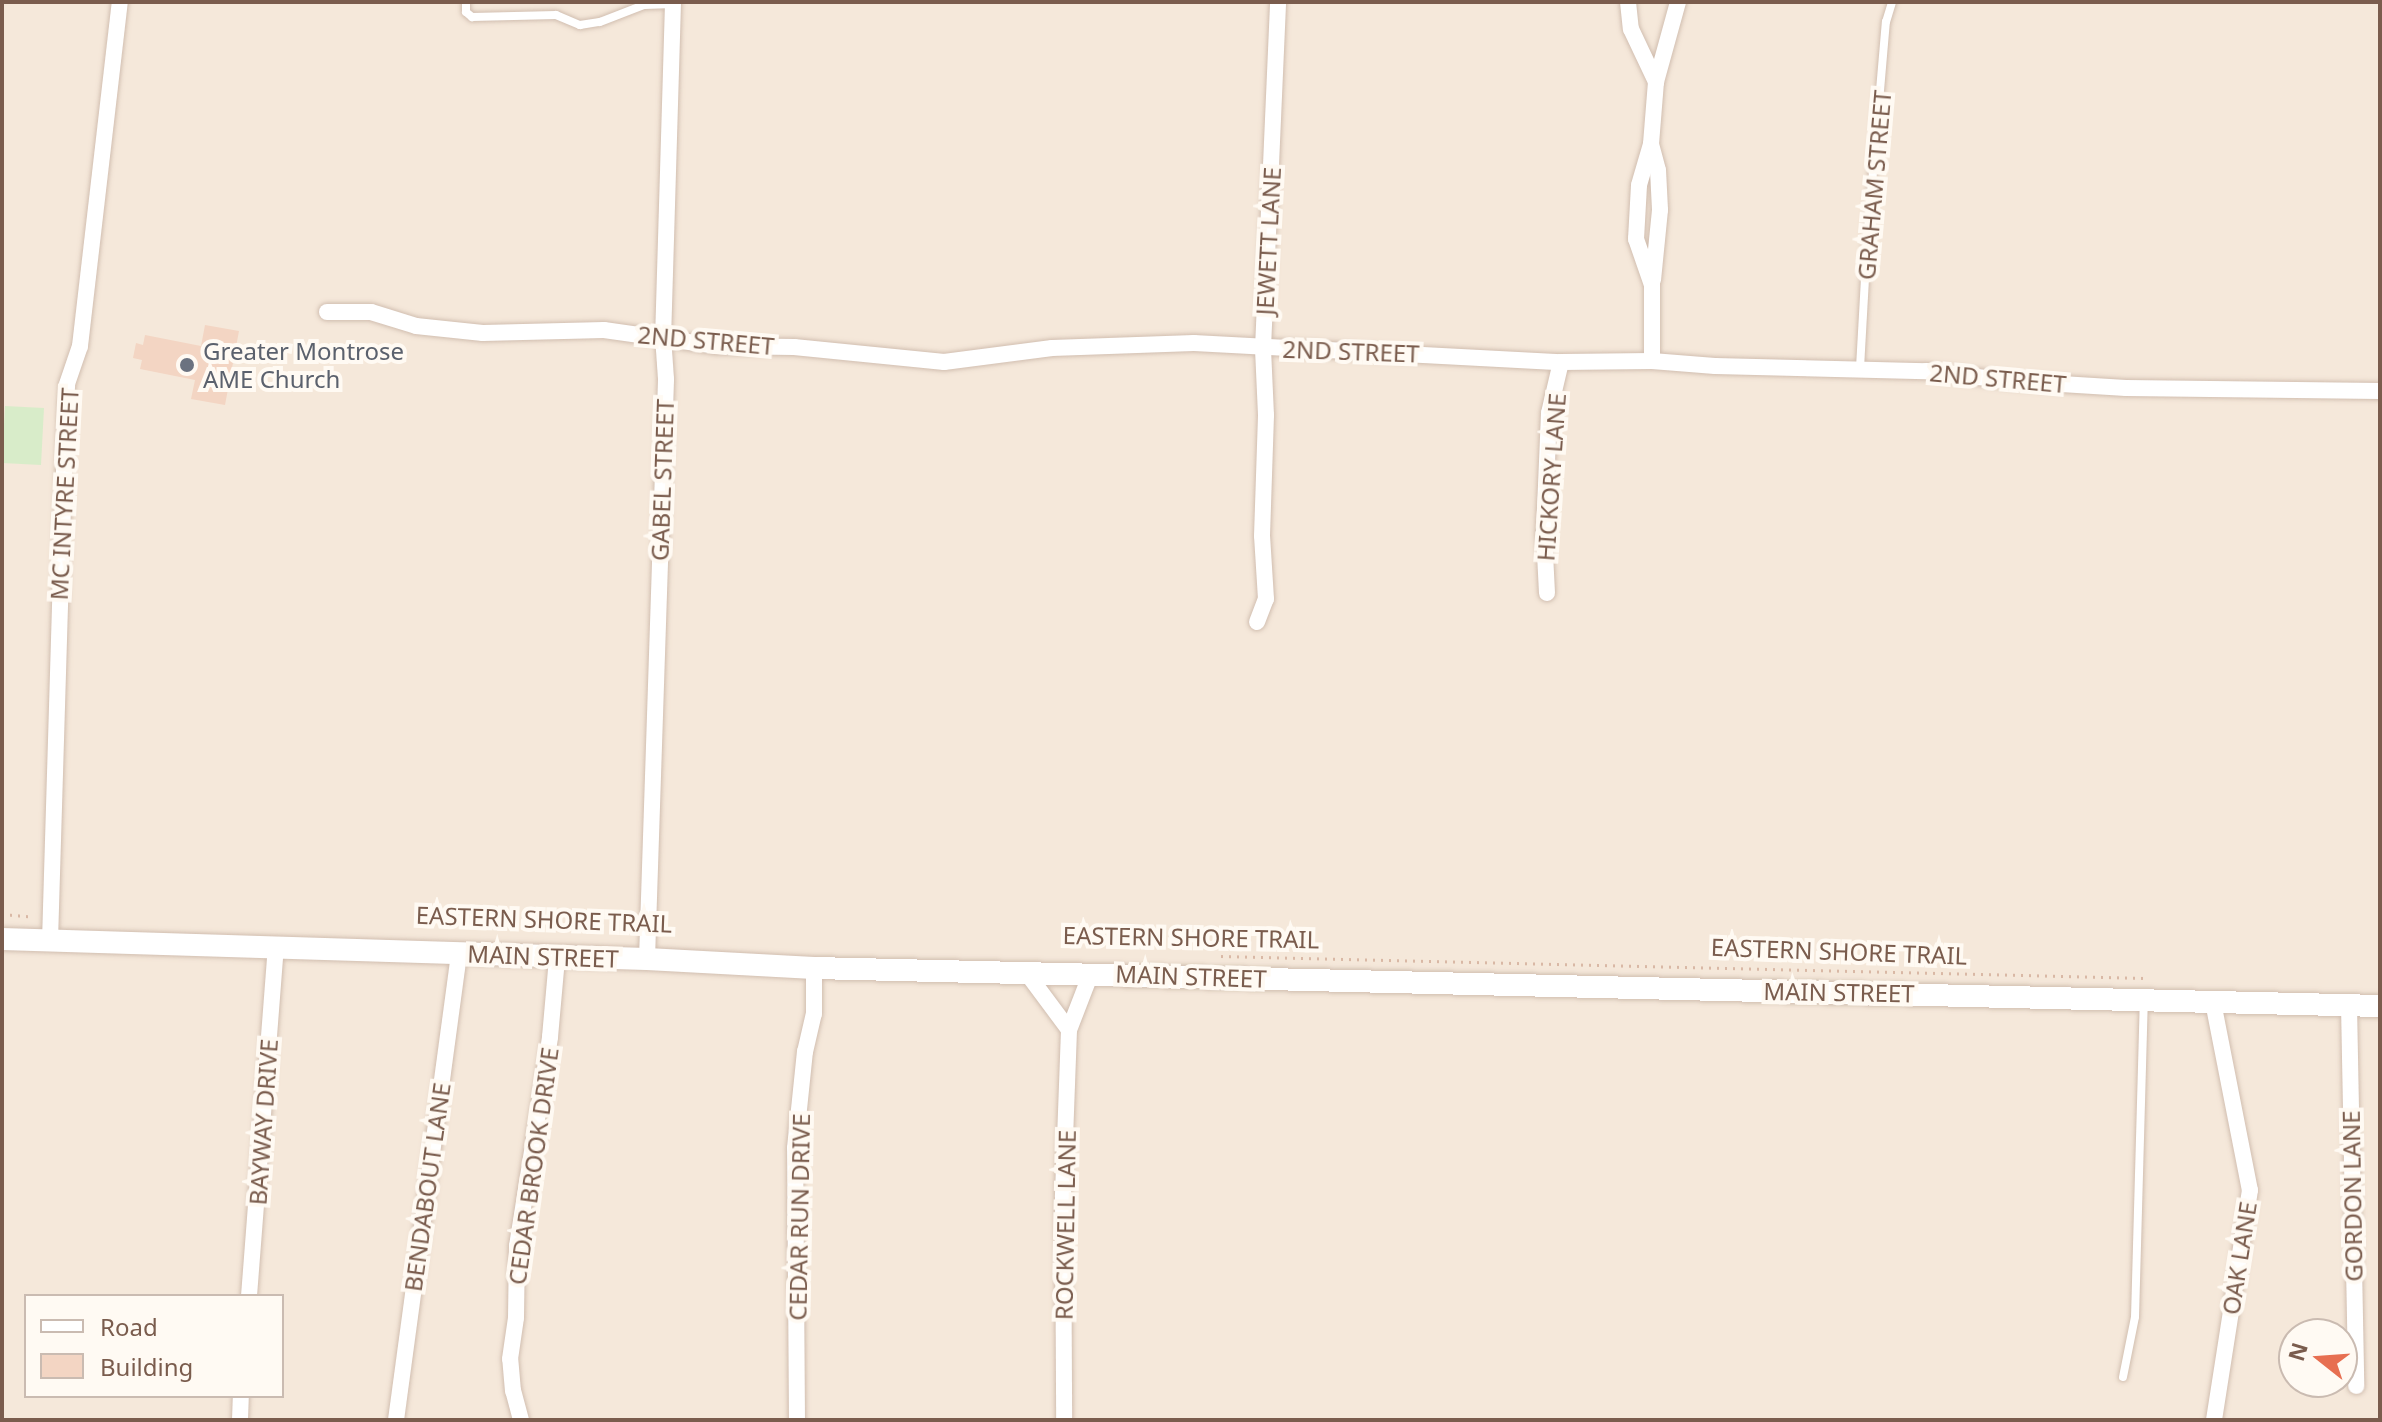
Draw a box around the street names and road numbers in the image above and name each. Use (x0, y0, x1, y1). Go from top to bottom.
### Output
street label: GRAHAM STREET (1851, 89, 1897, 281)
street label: JEWETT LANE (1250, 166, 1286, 316)
street label: 2ND STREET (636, 320, 776, 360)
street label: 2ND STREET (1282, 334, 1420, 368)
street label: 2ND STREET (1928, 358, 2068, 398)
street label: MC INTYRE STREET (44, 387, 84, 601)
street label: HICKORY LANE (1531, 392, 1571, 562)
street label: GABEL STREET (645, 399, 679, 561)
street label: EASTERN SHORE TRAIL (415, 900, 673, 938)
street label: EASTERN SHORE TRAIL (1063, 920, 1319, 954)
street label: EASTERN SHORE TRAIL (1710, 932, 1968, 970)
street label: MAIN STREET (467, 939, 619, 973)
street label: MAIN STREET (1115, 959, 1267, 993)
street label: MAIN STREET (1763, 976, 1915, 1008)
street label: BAYWAY DRIVE (243, 1038, 283, 1206)
street label: CEDAR BROOK DRIVE (502, 1045, 564, 1287)
street label: BENDABOUT LANE (398, 1081, 456, 1293)
street label: GORDON LANE (2336, 1110, 2368, 1282)
street label: CEDAR RUN DRIVE (783, 1113, 815, 1321)
street label: ROCKWELL LANE (1049, 1130, 1081, 1320)
street label: OAK LANE (2216, 1199, 2262, 1317)

